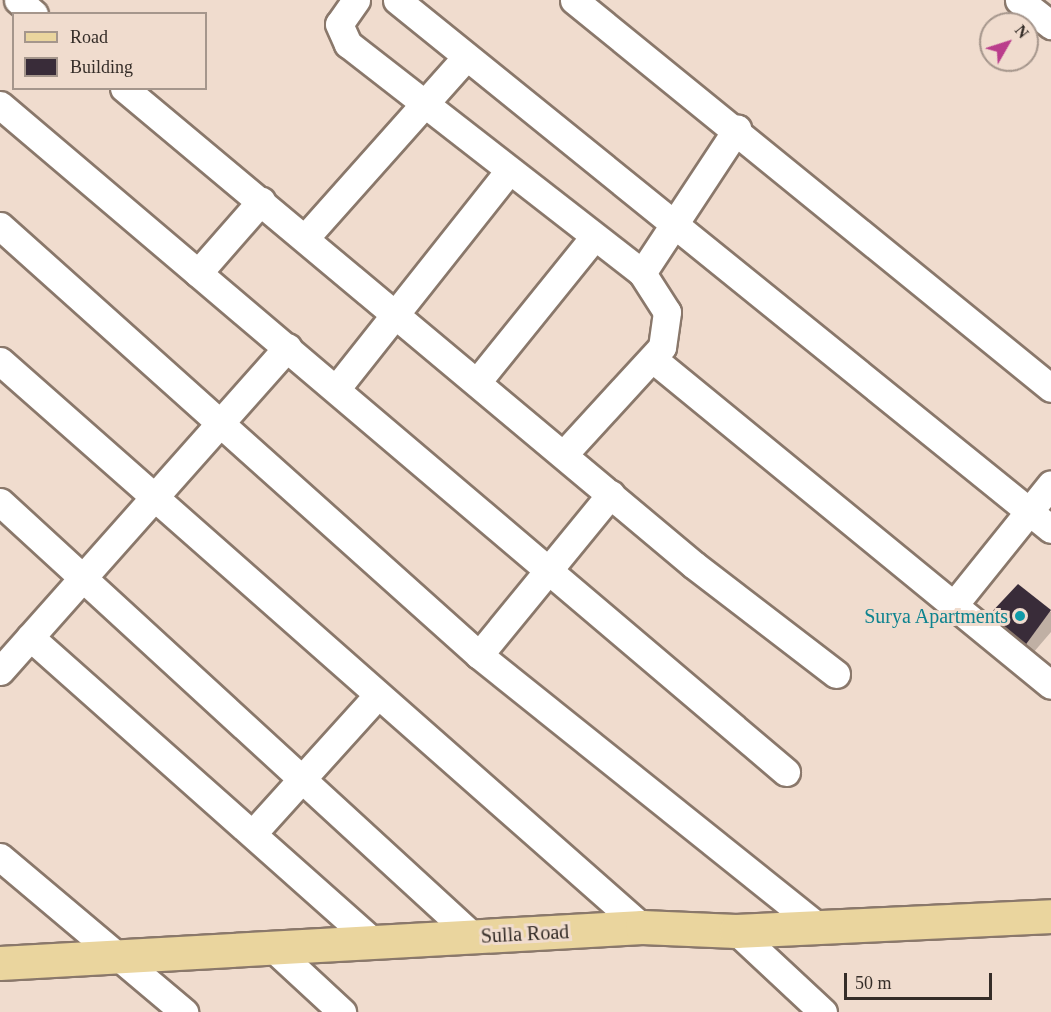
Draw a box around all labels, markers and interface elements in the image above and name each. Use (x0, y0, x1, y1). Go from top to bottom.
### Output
legend (12, 12, 207, 90)
north arrow (979, 12, 1039, 72)
text: N (1012, 22, 1032, 41)
text: Road (70, 27, 108, 47)
text: Building (70, 57, 133, 77)
place label: Surya Apartments (863, 604, 1008, 628)
marker: Surya Apartments (1013, 609, 1027, 623)
street label: Sulla Road (480, 920, 570, 948)
scale bar (847, 961, 996, 999)
text: 50 m (855, 973, 892, 993)

